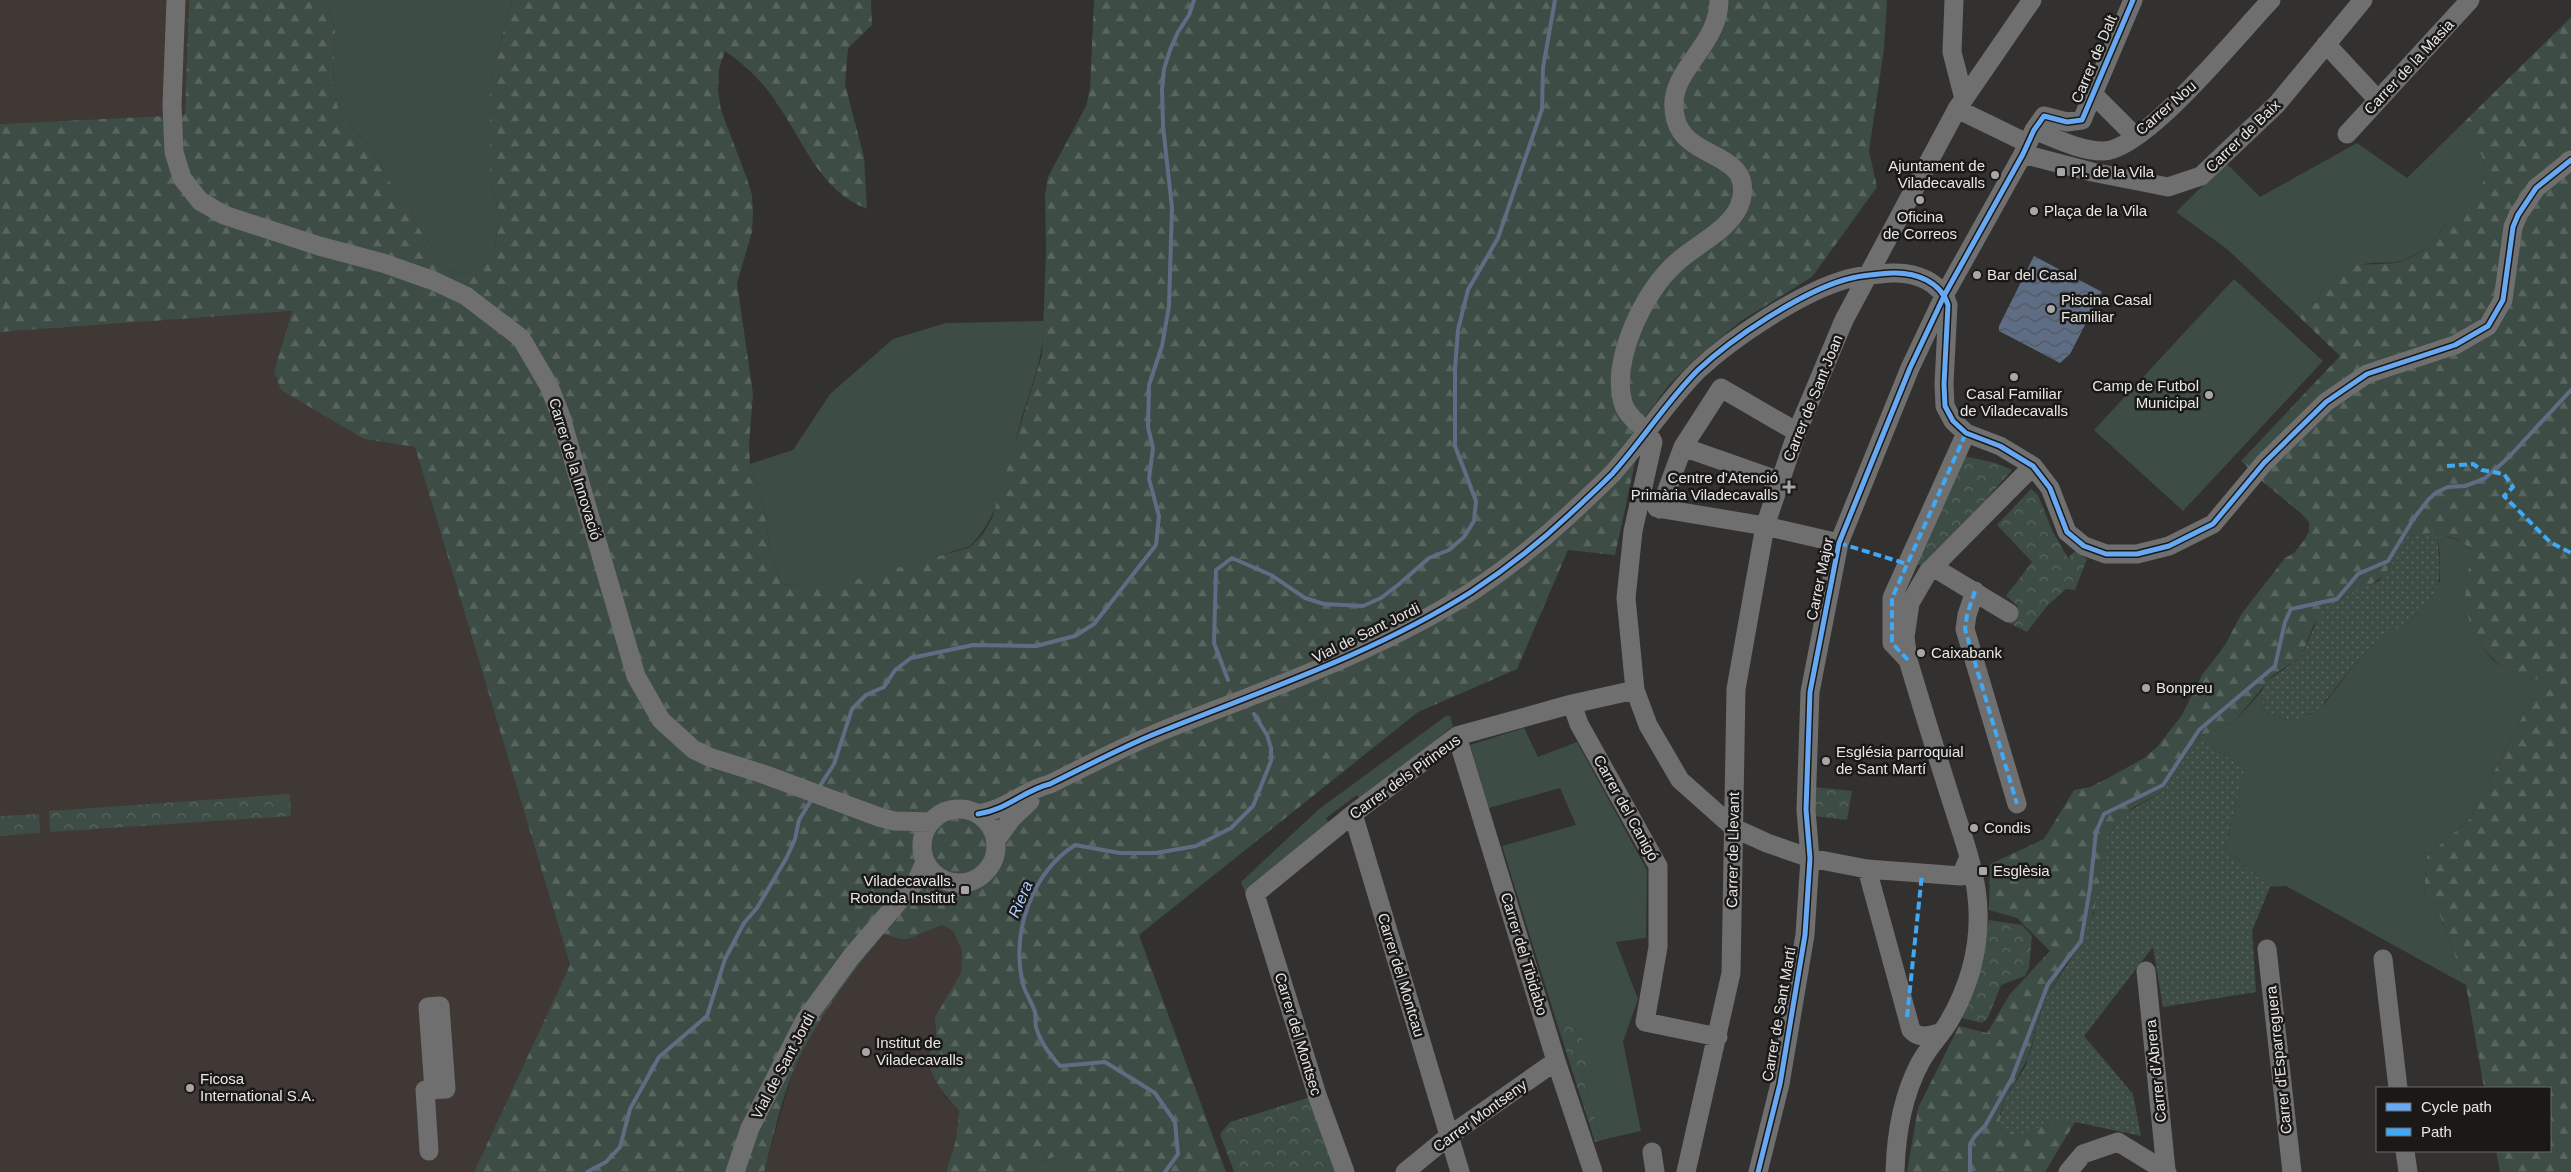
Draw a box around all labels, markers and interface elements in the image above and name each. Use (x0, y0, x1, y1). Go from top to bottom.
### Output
street label: Carrer de Dalt (2067, 11, 2120, 105)
street label: Carrer de la Masia (2360, 15, 2457, 118)
street label: Carrer Nou (2132, 77, 2199, 138)
street label: Carrer de Baix (2202, 96, 2284, 175)
place label: Ajuntament de Viladecavalls (1888, 157, 1985, 191)
place label: Pl. de la Vila (2071, 163, 2155, 180)
marker: Pl. de la Vila (2055, 166, 2067, 178)
marker: Ajuntament de Viladecavalls (1989, 169, 2001, 181)
marker: Oficina de Correos (1914, 194, 1926, 206)
place label: Plaça de la Vila (2044, 202, 2148, 219)
marker: Plaça de la Vila (2028, 205, 2040, 217)
place label: Oficina de Correos (1883, 208, 1957, 242)
place label: Bar del Casal (1987, 266, 2077, 283)
marker: Bar del Casal (1971, 269, 1983, 281)
place label: Piscina Casal Familiar (2061, 291, 2152, 325)
marker: Piscina Casal Familiar (2045, 303, 2057, 315)
street label: Carrer de Sant Joan (1779, 332, 1846, 464)
marker: Casal Familiar de Viladecavalls (2008, 371, 2020, 383)
place label: Camp de Futbol Municipal (2092, 377, 2199, 411)
place label: Casal Familiar de Viladecavalls (1960, 385, 2068, 419)
marker: Camp de Futbol Municipal (2203, 389, 2215, 401)
street label: Carrer de la Innovació (546, 396, 605, 542)
place label: Centre d'Atenció Primària Viladecavalls (1631, 469, 1778, 503)
marker: Centre d'Atenció Primària Viladecavalls (1782, 480, 1796, 494)
street label: Carrer Major (1802, 536, 1837, 622)
street label: Vial de Sant Jordi (1309, 599, 1422, 666)
place label: Caixabank (1931, 644, 2002, 661)
marker: Caixabank (1915, 647, 1927, 659)
place label: Bonpreu (2156, 679, 2213, 696)
marker: Bonpreu (2140, 682, 2152, 694)
street label: Carrer dels Pirineus (1346, 731, 1463, 822)
place label: Església parroquial de Sant Martí (1836, 743, 1964, 777)
street label: Carrer del Canigó (1590, 752, 1663, 864)
marker: Església parroquial de Sant Martí (1820, 755, 1832, 767)
street label: Carrer de Llevant (1723, 791, 1742, 908)
place label: Condis (1984, 819, 2031, 836)
marker: Condis (1968, 822, 1980, 834)
place label: Esglèsia (1993, 862, 2050, 879)
marker: Esglèsia (1977, 865, 1989, 877)
place label: Viladecavalls. Rotonda Institut (850, 872, 956, 906)
water label: Riera (1005, 878, 1036, 920)
marker: Viladecavalls. Rotonda Institut (959, 884, 971, 896)
street label: Carrer del Tibidabo (1498, 890, 1551, 1017)
street label: Carrer del Montcau (1375, 911, 1428, 1039)
street label: Carrer de Sant Martí (1758, 944, 1799, 1083)
street label: Carrer del Montsec (1272, 970, 1325, 1098)
street label: Carrer d'Esparreguera (2262, 985, 2295, 1135)
street label: Vial de Sant Jordi (748, 1010, 818, 1122)
street label: Carrer d'Abrera (2142, 1018, 2169, 1123)
place label: Institut de Viladecavalls (876, 1034, 963, 1068)
marker: Institut de Viladecavalls (860, 1046, 872, 1058)
place label: Ficosa International S.A. (200, 1070, 315, 1104)
street label: Carrer Montseny (1430, 1076, 1530, 1155)
marker: Ficosa International S.A. (184, 1082, 196, 1094)
legend (2376, 1087, 2551, 1152)
text: Cycle path (2421, 1098, 2492, 1115)
text: Path (2421, 1123, 2452, 1140)

